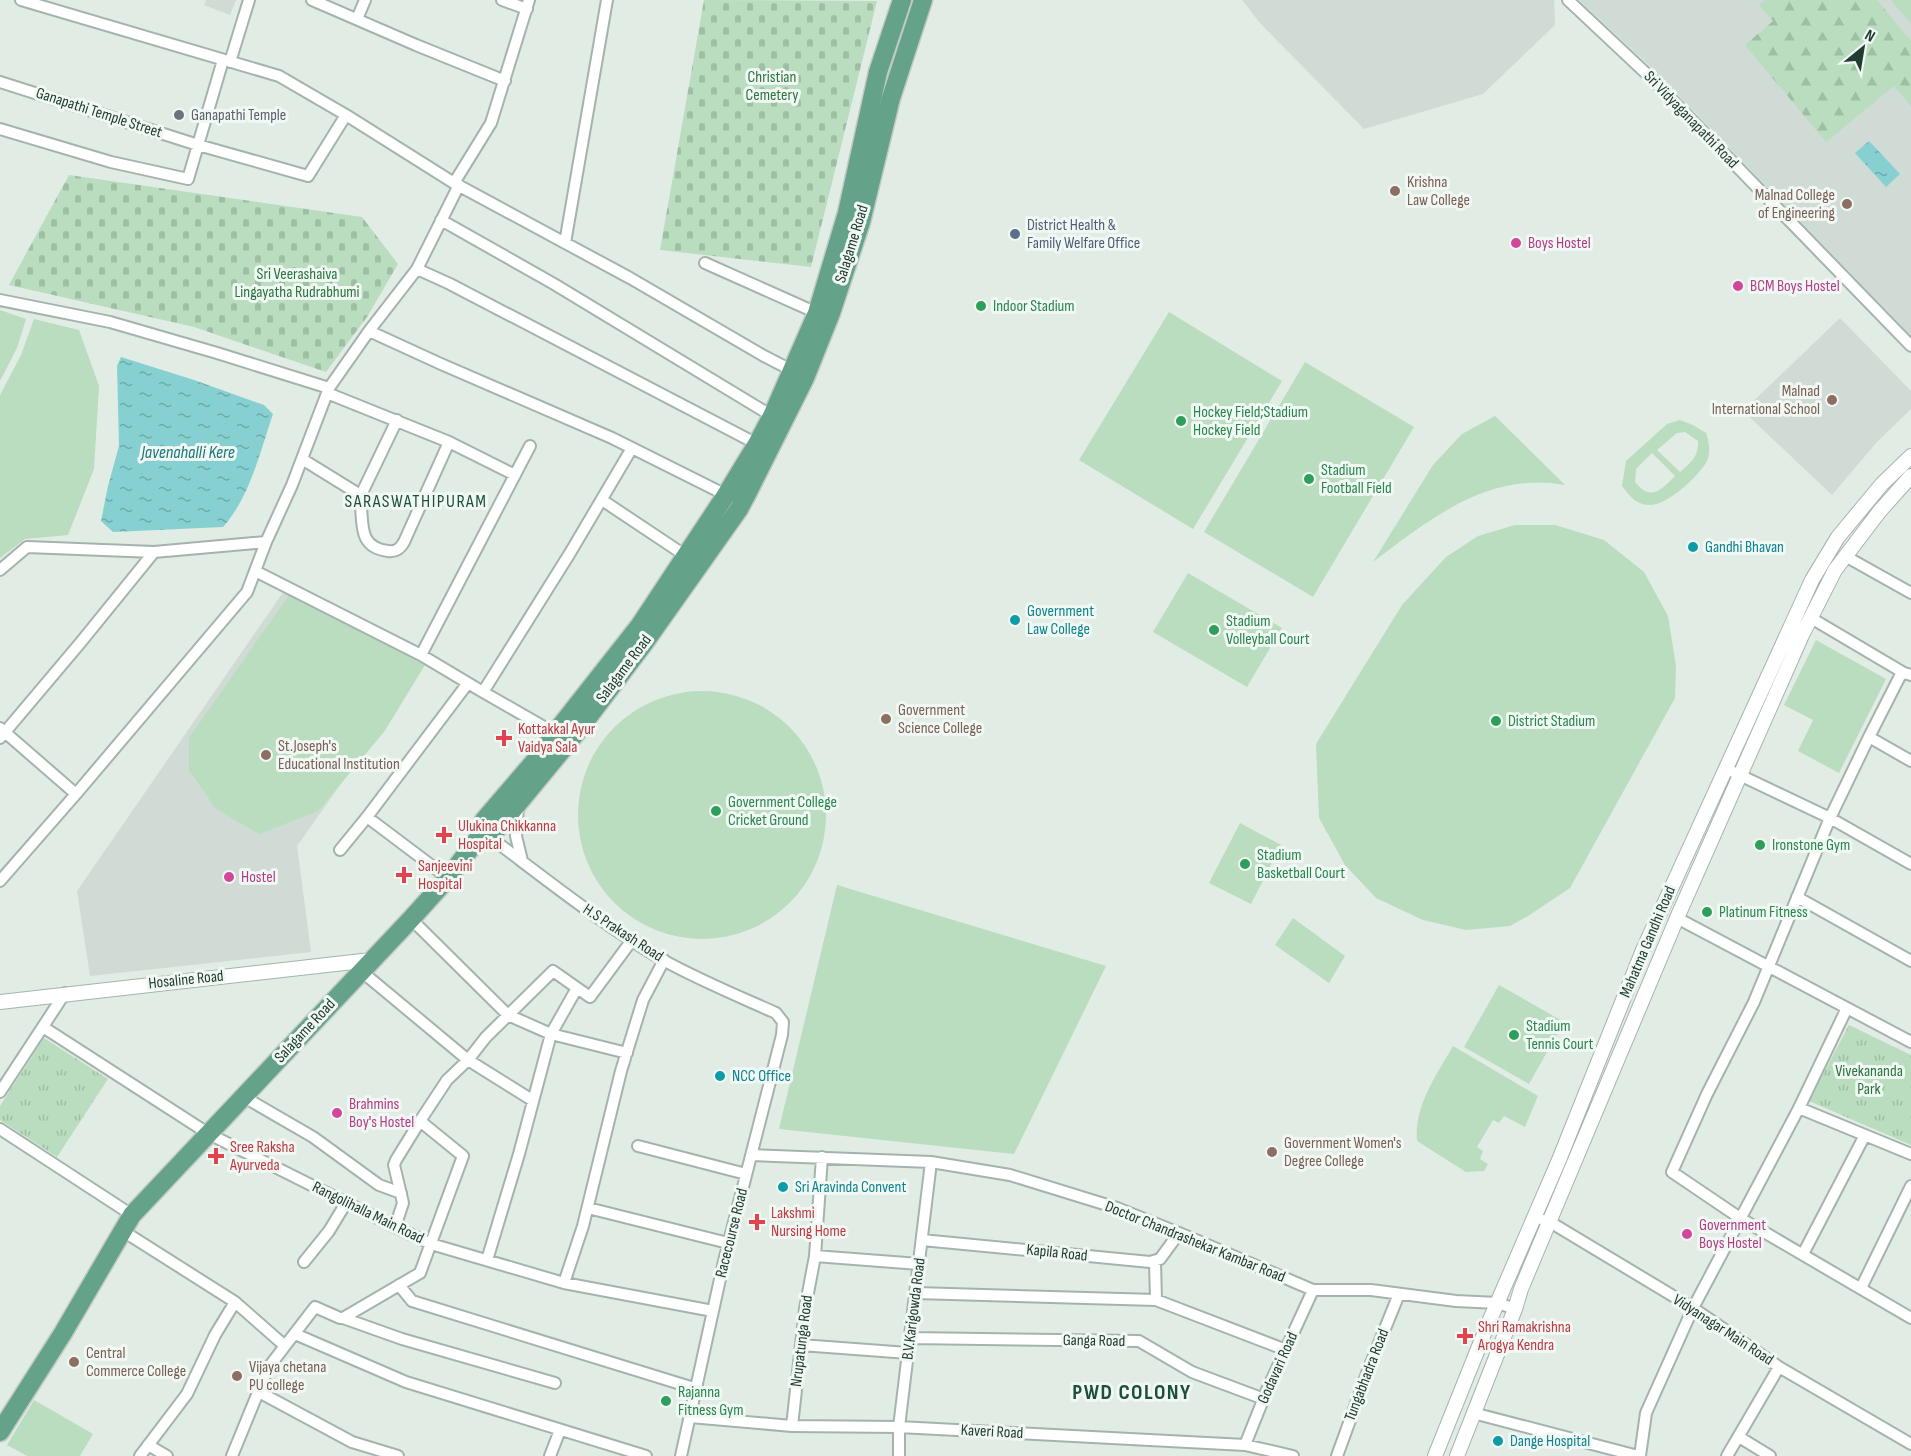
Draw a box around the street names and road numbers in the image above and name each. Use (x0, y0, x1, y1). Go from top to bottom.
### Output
street label: Sri Vidyaganapathi Road (1640, 67, 1742, 173)
street label: Ganapathi Temple Street (33, 84, 165, 142)
street label: Salagame Road (831, 203, 873, 285)
street label: Salagame Road (592, 631, 656, 707)
street label: Mahatma Gandhi Road (1616, 883, 1680, 1001)
street label: H.S Prakash Road (579, 900, 667, 966)
street label: Hosaline Road (148, 967, 224, 993)
street label: Salagame Road (271, 995, 339, 1067)
street label: Rangolihalla Main Road (309, 1178, 427, 1248)
street label: Racecourse Road (712, 1186, 752, 1280)
street label: Doctor Chandrashekar Kambar Road (1102, 1197, 1288, 1287)
street label: Kapila Road (1026, 1240, 1088, 1266)
street label: B.V.Karigowda Road (898, 1257, 930, 1361)
street label: Vidyanagar Main Road (1669, 1290, 1777, 1370)
street label: Nrupatunga Road (787, 1294, 817, 1388)
street label: Tungabhadra Road (1341, 1326, 1393, 1424)
street label: Godavari Road (1254, 1329, 1302, 1407)
street label: Ganga Road (1063, 1331, 1125, 1351)
street label: Kaveri Road (960, 1421, 1024, 1443)

